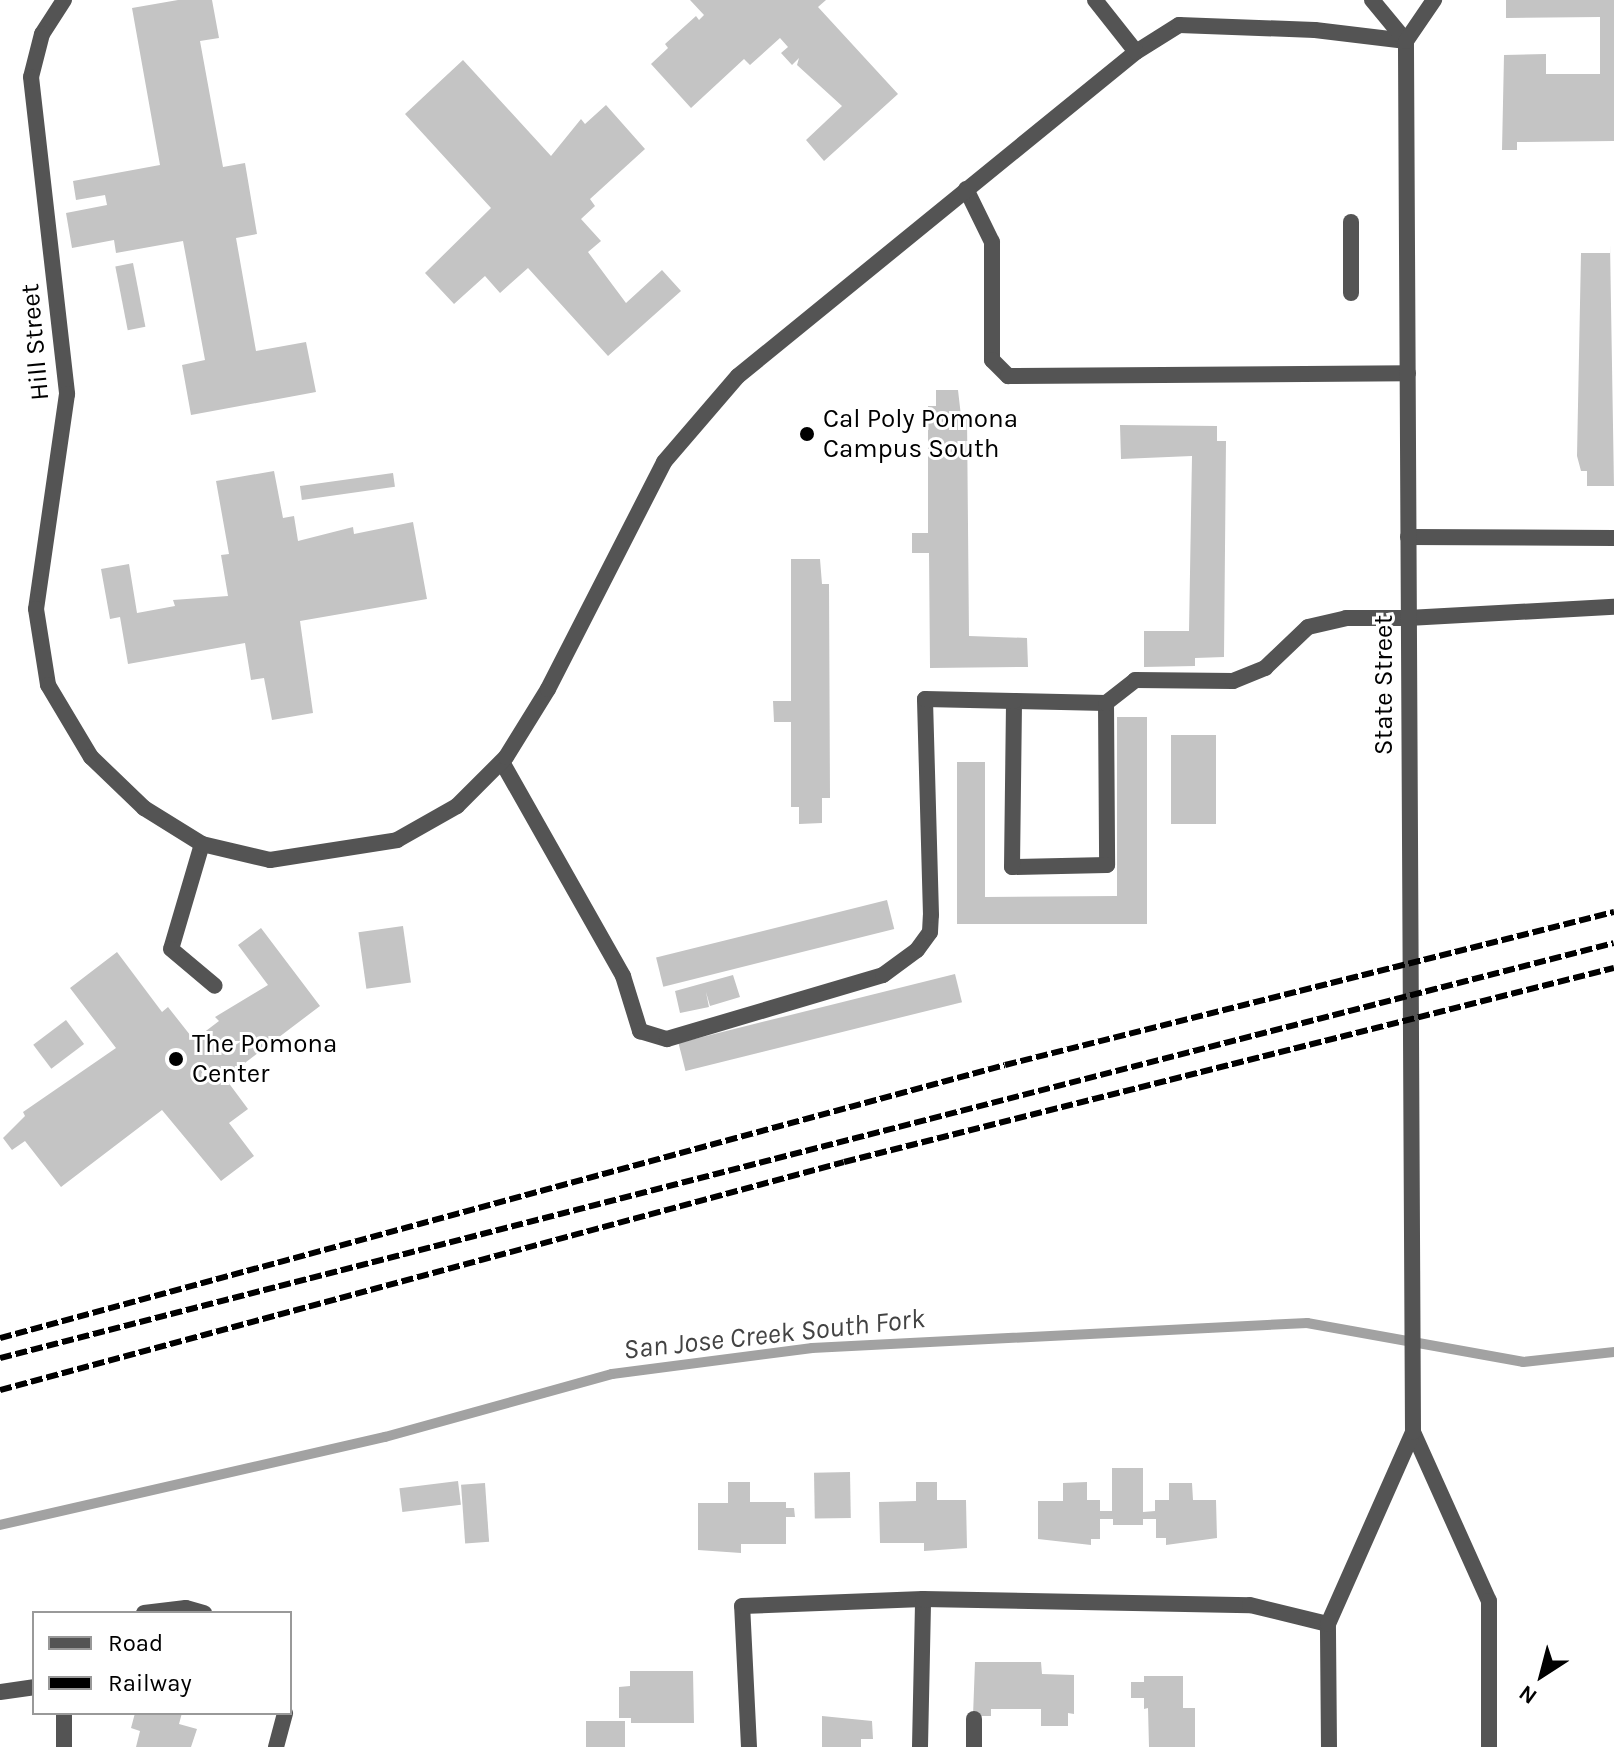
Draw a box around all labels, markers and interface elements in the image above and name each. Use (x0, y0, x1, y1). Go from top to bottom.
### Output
street label: Hill Street (14, 282, 56, 402)
place label: Cal Poly Pomona Campus South (823, 403, 1018, 464)
marker: Cal Poly Pomona Campus South (798, 425, 816, 443)
street label: State Street (1368, 615, 1400, 755)
place label: The Pomona Center (192, 1028, 337, 1090)
marker: The Pomona Center (167, 1050, 185, 1068)
water label: San Jose Creek South Fork (622, 1301, 926, 1367)
legend (32, 1611, 292, 1715)
text: Road (108, 1629, 163, 1657)
north arrow (1502, 1635, 1582, 1715)
text: Railway (108, 1669, 192, 1697)
text: N (1514, 1679, 1542, 1710)

